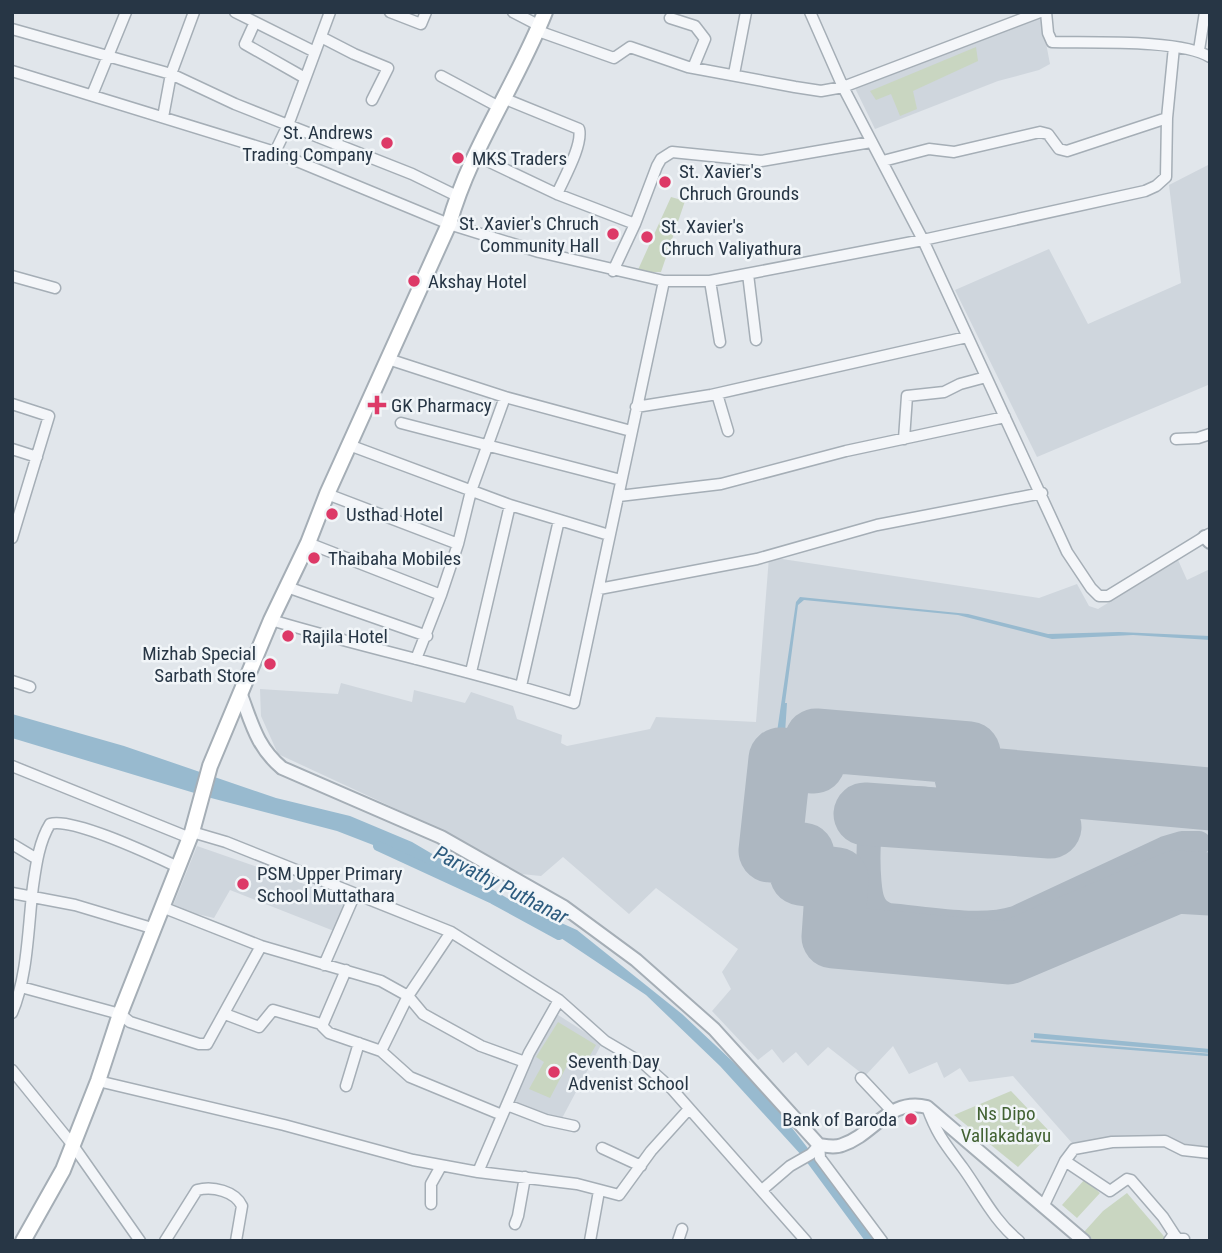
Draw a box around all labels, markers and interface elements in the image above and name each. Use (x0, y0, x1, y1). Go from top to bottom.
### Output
place label: St. Andrews Trading Company (242, 121, 373, 166)
marker: St. Andrews Trading Company (379, 135, 395, 151)
place label: MKS Traders (472, 147, 567, 170)
marker: MKS Traders (450, 150, 466, 166)
place label: St. Xavier's Chruch Grounds (679, 160, 799, 205)
marker: St. Xavier's Chruch Grounds (657, 174, 673, 190)
place label: St. Xavier's Chruch Community Hall (459, 212, 599, 257)
place label: St. Xavier's Chruch Valiyathura (661, 215, 802, 260)
marker: St. Xavier's Chruch Community Hall (605, 226, 621, 242)
marker: St. Xavier's Chruch Valiyathura (639, 229, 655, 245)
place label: Akshay Hotel (428, 270, 527, 293)
marker: Akshay Hotel (406, 273, 422, 289)
place label: GK Pharmacy (391, 394, 492, 417)
marker: GK Pharmacy (369, 397, 385, 413)
place label: Usthad Hotel (346, 503, 443, 526)
marker: Usthad Hotel (324, 506, 340, 522)
place label: Thaibaha Mobiles (328, 547, 461, 570)
marker: Thaibaha Mobiles (306, 550, 322, 566)
place label: Rajila Hotel (302, 625, 388, 648)
marker: Rajila Hotel (280, 628, 296, 644)
place label: Mizhab Special Sarbath Store (142, 642, 256, 687)
marker: Mizhab Special Sarbath Store (262, 656, 278, 672)
water label: Parvathy Puthanar (430, 841, 573, 930)
place label: PSM Upper Primary School Muttathara (257, 862, 403, 907)
marker: PSM Upper Primary School Muttathara (235, 876, 251, 892)
place label: Seventh Day Advenist School (568, 1050, 689, 1095)
marker: Seventh Day Advenist School (546, 1064, 562, 1080)
park label: Ns Dipo Vallakadavu (961, 1102, 1051, 1147)
place label: Bank of Baroda (782, 1108, 897, 1131)
marker: Bank of Baroda (903, 1111, 919, 1127)

